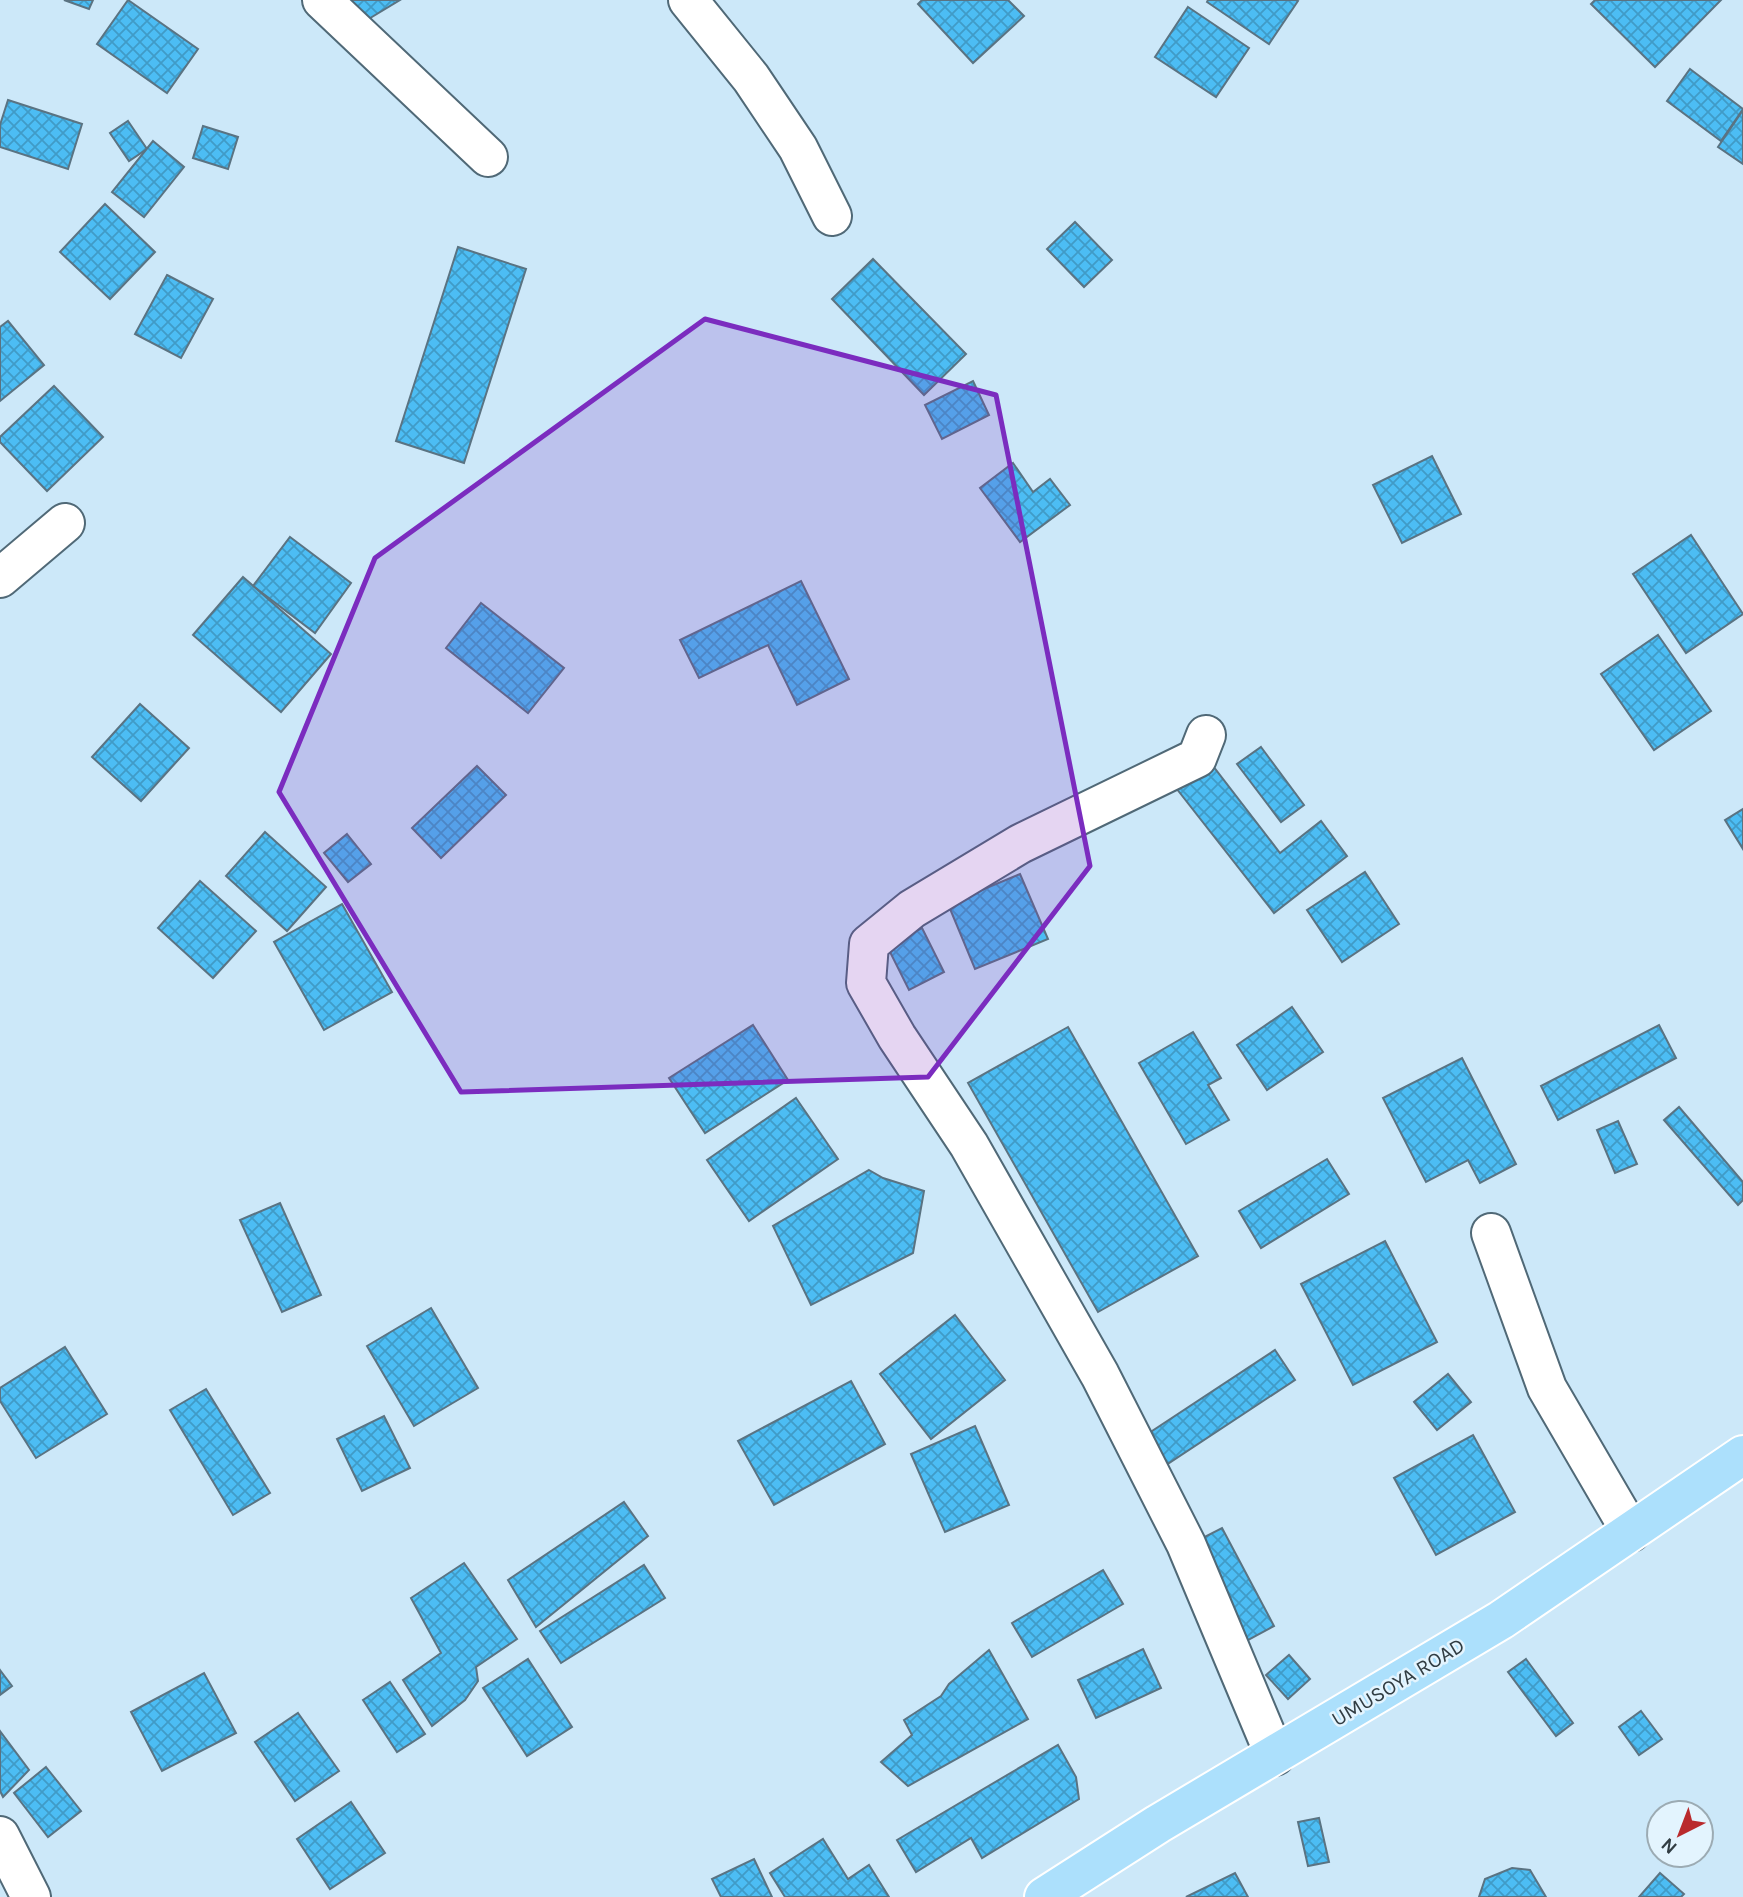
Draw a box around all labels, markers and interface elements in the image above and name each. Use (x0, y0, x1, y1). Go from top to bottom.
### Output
street label: UMUSOYA ROAD (1327, 1633, 1469, 1731)
north arrow (1645, 1799, 1715, 1869)
text: N (1657, 1833, 1682, 1859)

